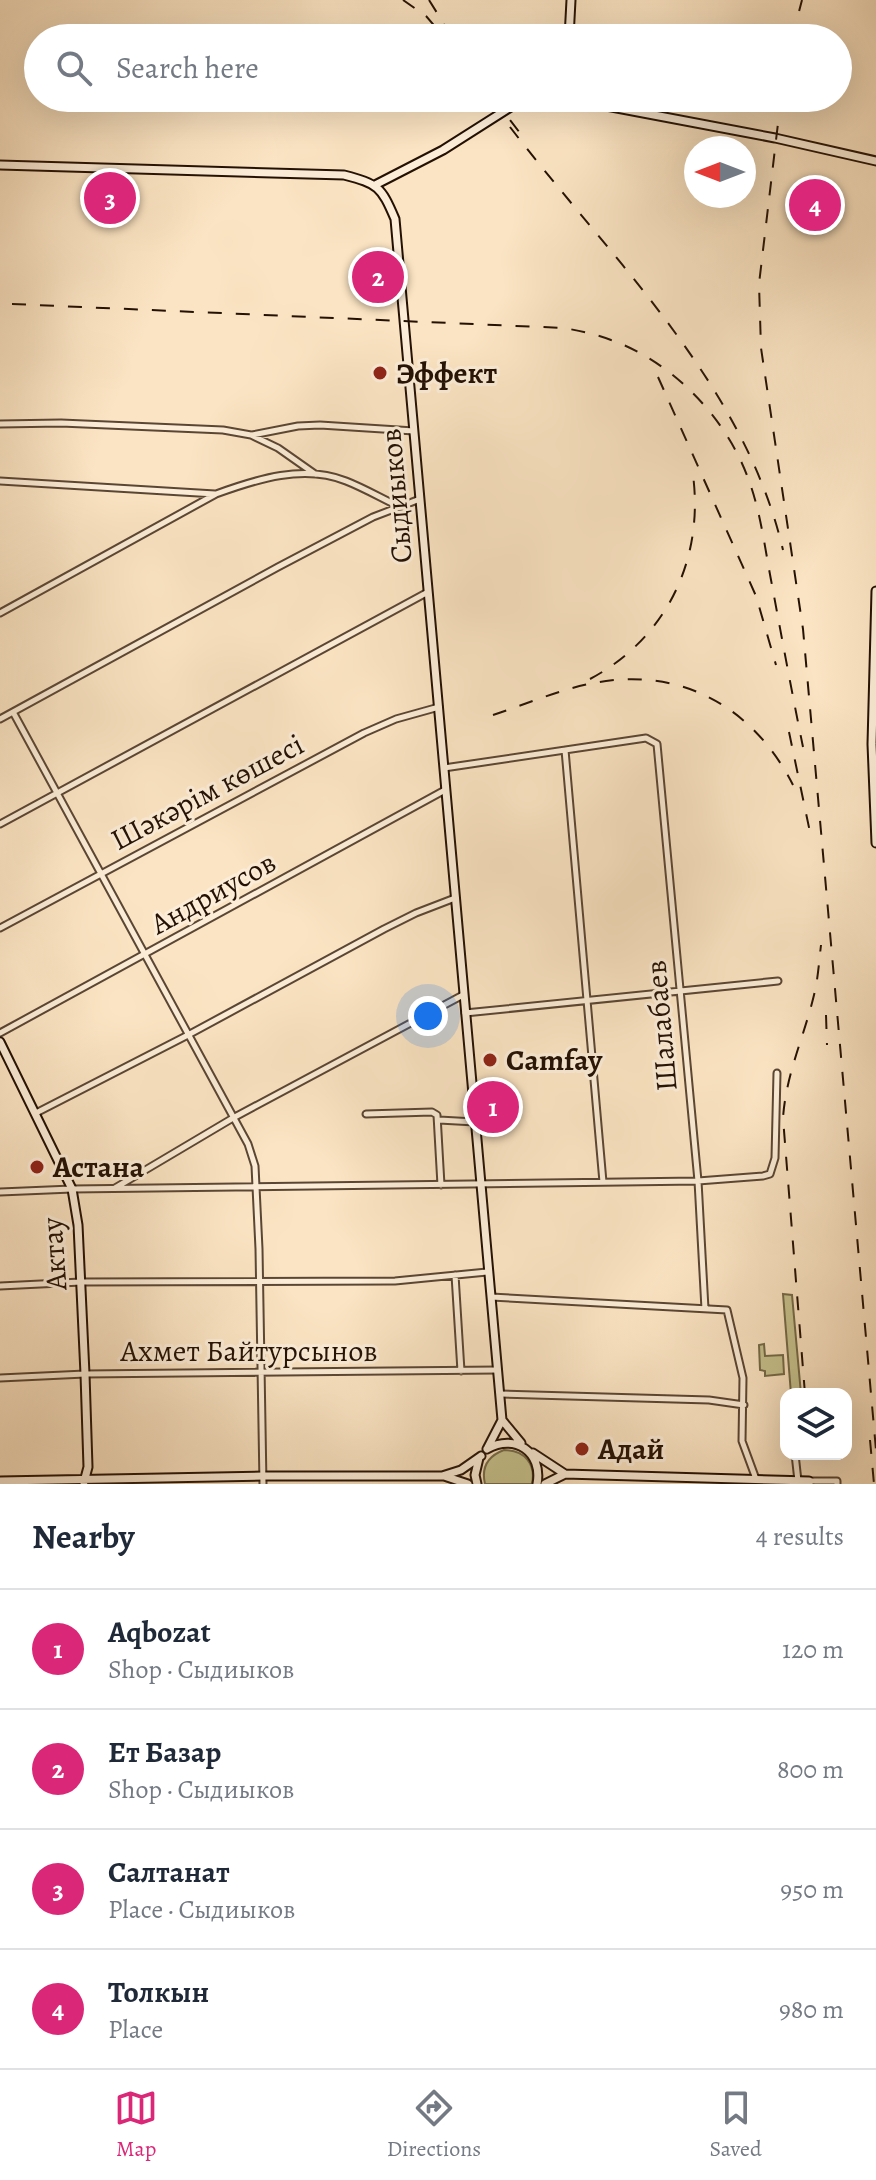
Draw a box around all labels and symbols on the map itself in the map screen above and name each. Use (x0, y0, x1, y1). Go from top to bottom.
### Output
north arrow (684, 136, 756, 208)
pin: 3 (84, 168, 136, 228)
pin: 4 (789, 175, 841, 235)
pin: 2 (352, 247, 404, 307)
place label: Эффект (396, 353, 498, 393)
marker: Эффект (371, 364, 389, 382)
street label: Сыдиыков (370, 427, 422, 565)
street label: Шәкәрім көшесі (103, 724, 311, 860)
street label: Андриусов (142, 842, 283, 944)
street label: Шалабаев (635, 959, 687, 1093)
your location (408, 996, 448, 1036)
place label: Camfay (506, 1040, 603, 1080)
marker: Camfay (481, 1051, 499, 1069)
pin: 1 (467, 1077, 519, 1137)
place label: Астана (52, 1147, 145, 1187)
marker: Астана (28, 1158, 46, 1176)
street label: Актау (31, 1216, 77, 1293)
street label: Ахмет Байтурсынов (119, 1331, 378, 1371)
place label: Адай (597, 1429, 664, 1469)
marker: Адай (573, 1440, 591, 1458)

